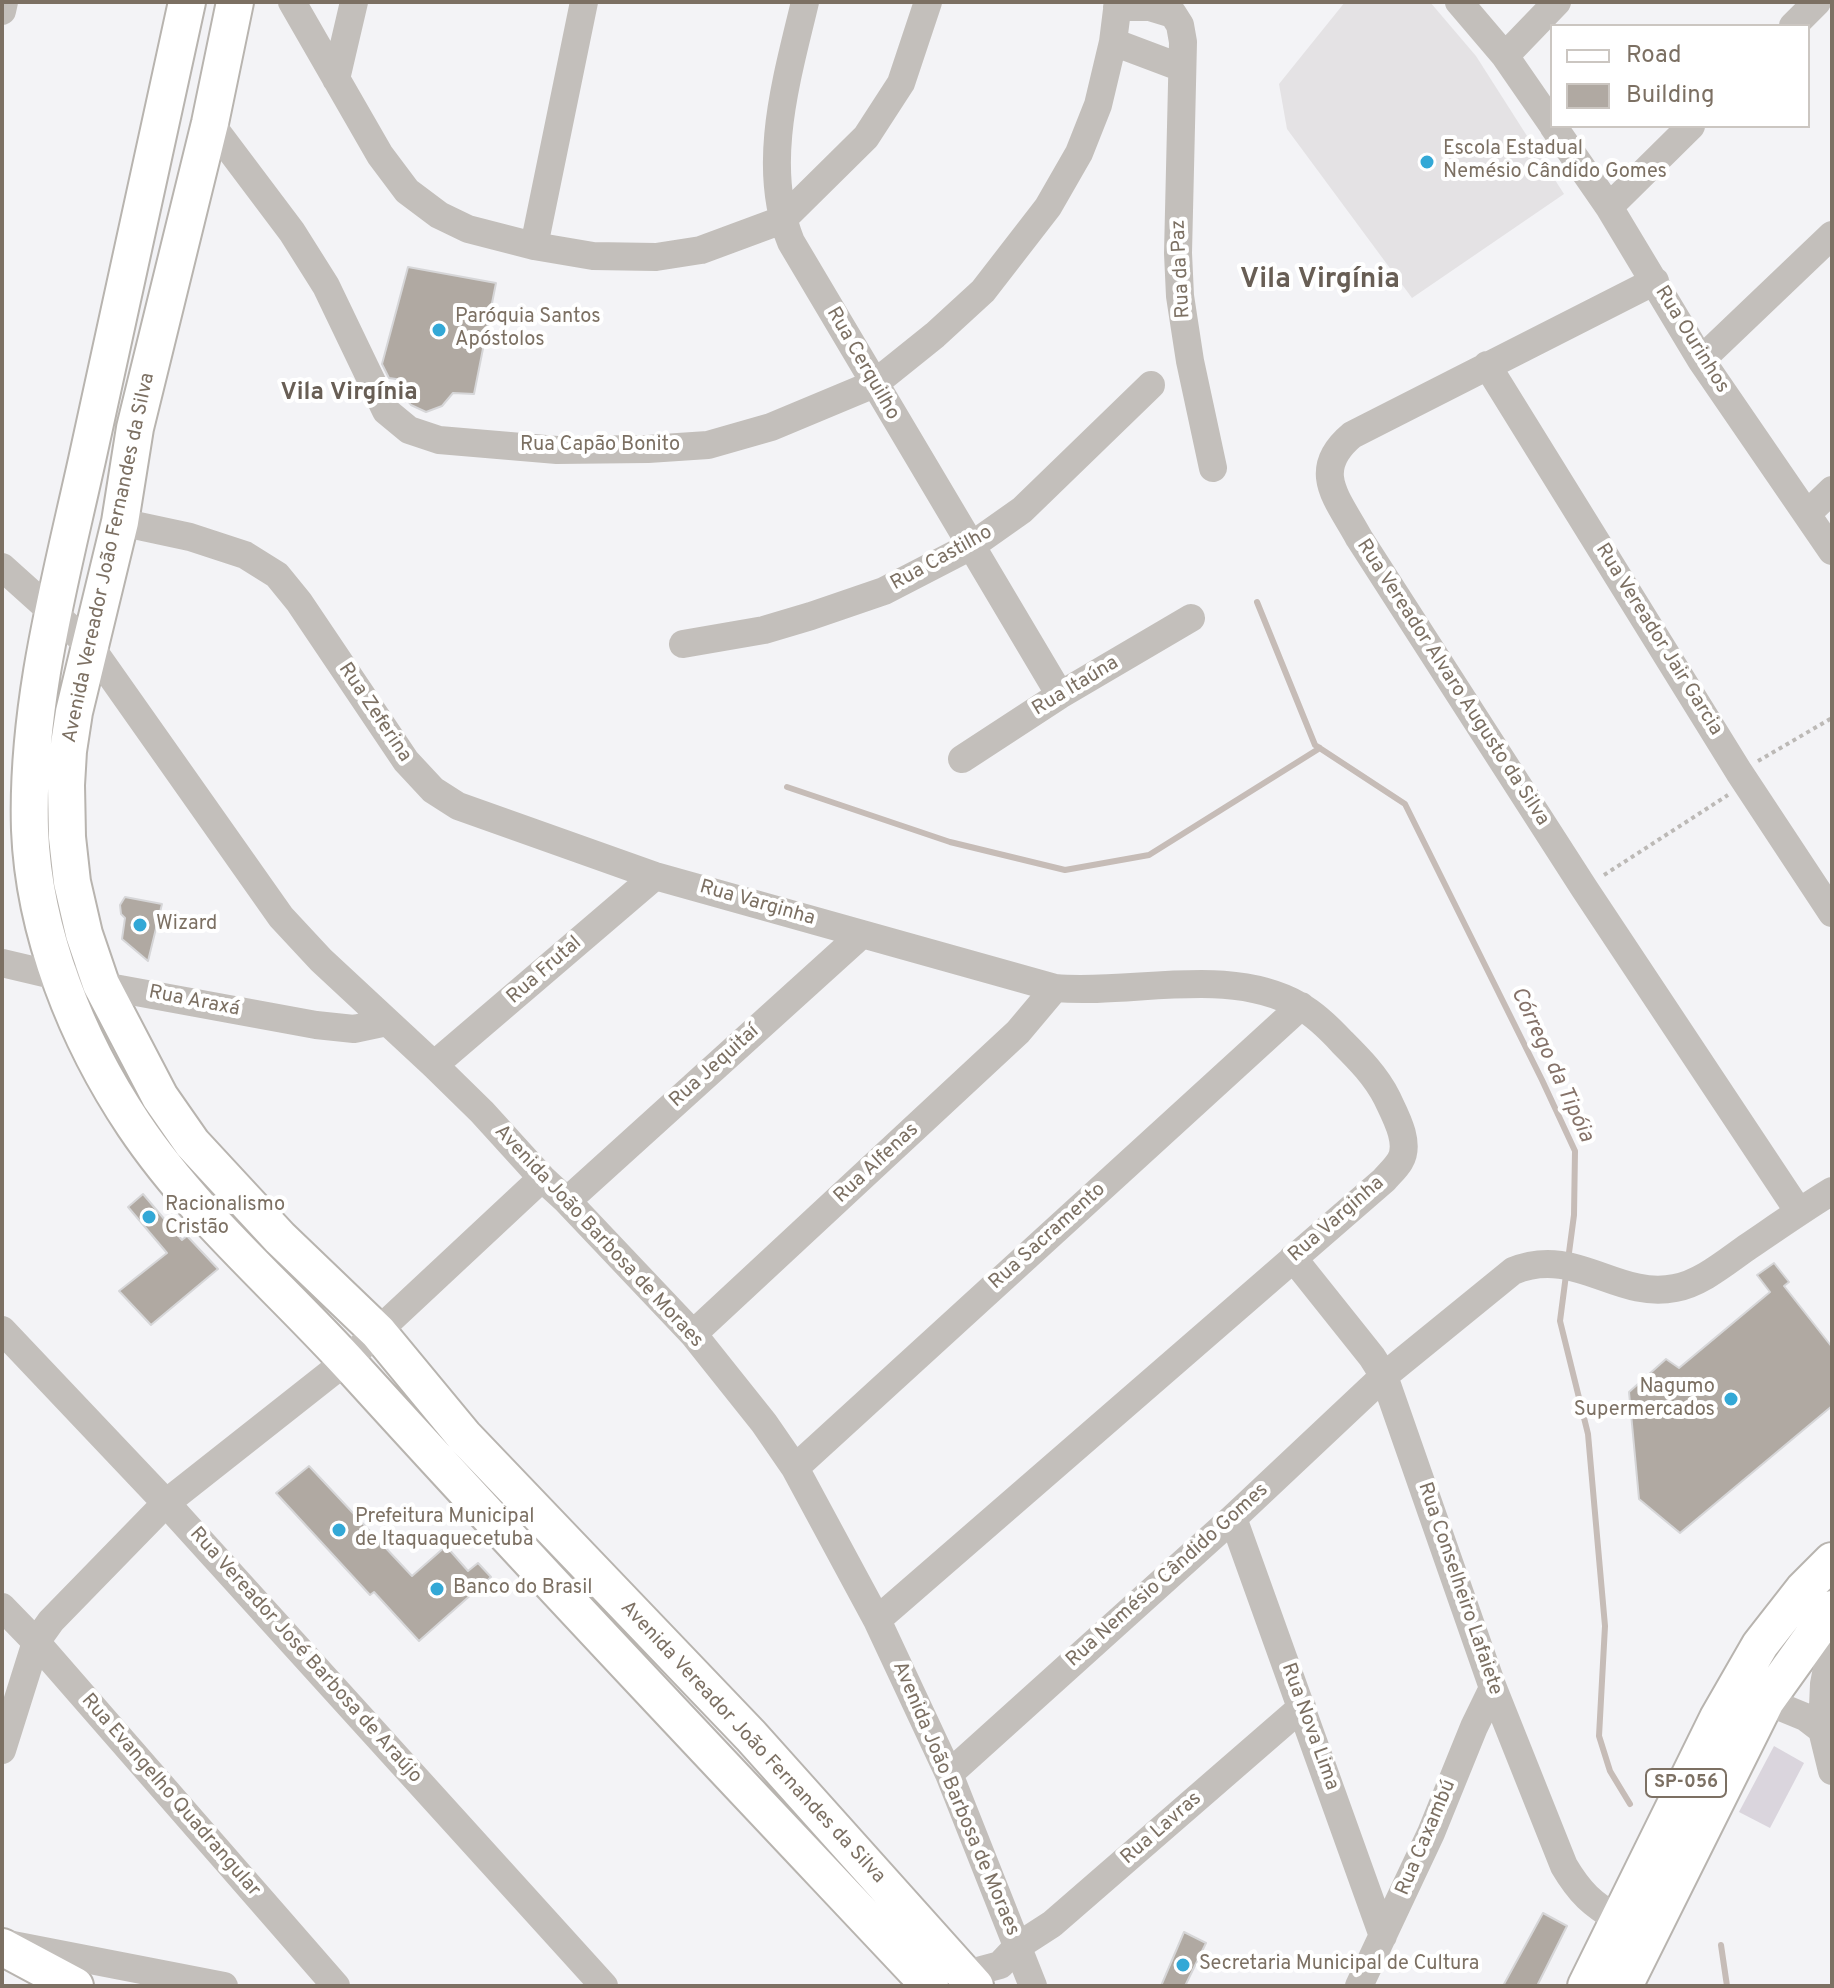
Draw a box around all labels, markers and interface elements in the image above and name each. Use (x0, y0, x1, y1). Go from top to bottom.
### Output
legend (1550, 24, 1810, 128)
text: Road (1626, 41, 1682, 71)
text: Building (1626, 81, 1715, 111)
place label: Escola Estadual Nemésio Cândido Gomes (1443, 138, 1667, 185)
marker: Escola Estadual Nemésio Cândido Gomes (1418, 153, 1436, 171)
street label: Rua da Paz (1167, 219, 1197, 319)
district label: Vila Virgínia (1240, 264, 1400, 298)
street label: Rua Ourinhos (1649, 282, 1733, 398)
street label: Rua Cerquilho (820, 303, 904, 425)
place label: Paróquia Santos Apóstolos (455, 306, 601, 353)
marker: Paróquia Santos Apóstolos (430, 321, 448, 339)
street label: Avenida Vereador João Fernandes da Silva (59, 371, 161, 745)
district label: Vila Virgínia (280, 380, 418, 408)
street label: Rua Capão Bonito (520, 434, 680, 458)
street label: Rua Castilho (887, 521, 997, 597)
street label: Rua Vereador Alvaro Augusto da Silva (1350, 535, 1554, 831)
street label: Rua Vereador Jair Garcia (1589, 540, 1727, 740)
street label: Rua Itaúna (1029, 652, 1123, 722)
street label: Rua Zeferina (332, 659, 416, 767)
street label: Rua Varginha (697, 876, 817, 932)
place label: Wizard (156, 913, 217, 937)
marker: Wizard (131, 916, 149, 934)
street label: Rua Frutal (503, 932, 587, 1010)
street label: Rua Araxá (146, 981, 242, 1023)
water label: Córrego da Tipóia (1504, 983, 1598, 1147)
street label: Rua Jequitaí (665, 1021, 765, 1113)
street label: Rua Alfenas (830, 1119, 924, 1209)
street label: Avenida João Barbosa de Moraes (488, 1121, 708, 1353)
street label: Rua Varginha (1284, 1172, 1390, 1268)
street label: Rua Sacramento (985, 1178, 1111, 1296)
place label: Racionalismo Cristão (165, 1194, 285, 1241)
marker: Racionalismo Cristão (140, 1208, 158, 1226)
place label: Nagumo Supermercados (1574, 1376, 1715, 1423)
marker: Nagumo Supermercados (1722, 1390, 1740, 1408)
street label: Rua Nemésio Cândido Gomes (1062, 1479, 1274, 1673)
street label: Rua Conselheiro Lafaiete (1411, 1480, 1507, 1698)
place label: Prefeitura Municipal de Itaquaquecetuba (355, 1506, 535, 1553)
marker: Prefeitura Municipal de Itaquaquecetuba (330, 1521, 348, 1539)
street label: Rua Vereador José Barbosa de Araújo (184, 1523, 426, 1789)
place label: Banco do Brasil (453, 1577, 592, 1601)
marker: Banco do Brasil (428, 1580, 446, 1598)
street label: Avenida Vereador João Fernandes da Silva (614, 1597, 890, 1889)
street label: Avenida João Barbosa de Moraes (886, 1658, 1024, 1940)
street label: Rua Nova Lima (1275, 1660, 1343, 1794)
street label: Rua Evangelho Quadrangular (75, 1689, 265, 1903)
road number: SP-056 (1646, 1769, 1726, 1797)
street label: Rua Caxambú (1392, 1776, 1462, 1900)
street label: Rua Lavras (1117, 1787, 1207, 1871)
place label: Secretaria Municipal de Cultura (1199, 1953, 1479, 1977)
marker: Secretaria Municipal de Cultura (1174, 1956, 1192, 1974)

